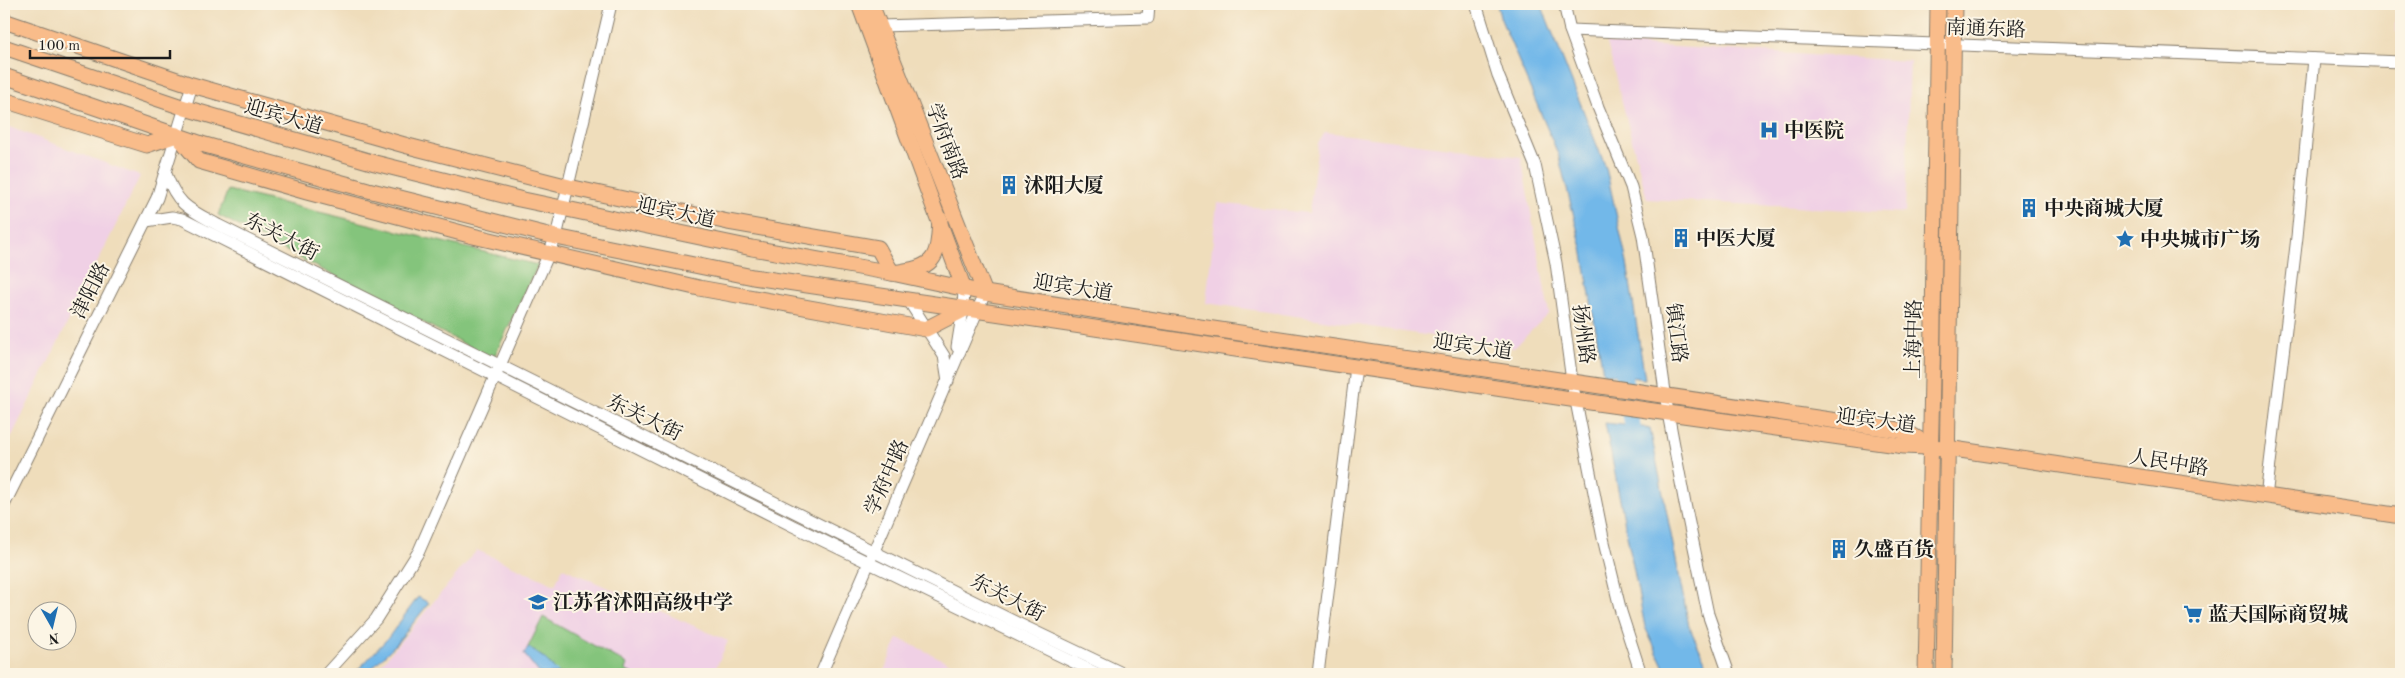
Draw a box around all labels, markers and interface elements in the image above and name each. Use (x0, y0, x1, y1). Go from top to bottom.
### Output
street label: 南通东路 (1946, 17, 2026, 41)
scale bar (30, 28, 170, 60)
text: 100 m (38, 39, 80, 54)
street label: 迎宾大道 (242, 95, 325, 139)
street label: 学府南路 (921, 100, 971, 183)
hospital icon: 中医院 (1758, 119, 1780, 141)
place label: 中医院 (1784, 119, 1844, 142)
building icon: 沭阳大厦 (998, 174, 1020, 196)
place label: 沭阳大厦 (1024, 174, 1104, 197)
street label: 迎宾大道 (634, 194, 717, 232)
building icon: 中央商城大厦 (2018, 197, 2040, 219)
place label: 中央商城大厦 (2044, 197, 2164, 220)
street label: 东关大街 (241, 209, 322, 265)
building icon: 中医大厦 (1670, 227, 1692, 249)
place label: 中医大厦 (1696, 227, 1776, 250)
place icon: 中央城市广场 (2114, 228, 2136, 250)
place label: 中央城市广场 (2140, 228, 2260, 251)
street label: 津阳路 (67, 259, 114, 322)
street label: 迎宾大道 (1032, 271, 1114, 305)
street label: 上海中路 (1902, 299, 1926, 379)
street label: 镇江路 (1661, 302, 1691, 364)
street label: 扬州路 (1568, 303, 1598, 365)
street label: 迎宾大道 (1432, 331, 1514, 363)
street label: 东关大街 (604, 390, 685, 445)
street label: 迎宾大道 (1835, 405, 1917, 437)
street label: 学府中路 (861, 436, 913, 518)
street label: 人民中路 (2128, 446, 2210, 480)
building icon: 久盛百货 (1828, 538, 1850, 560)
place label: 久盛百货 (1854, 538, 1934, 561)
street label: 东关大街 (967, 570, 1048, 626)
school or university icon: 江苏省沭阳高级中学 (527, 591, 549, 613)
place label: 江苏省沭阳高级中学 (553, 591, 733, 614)
north arrow (28, 600, 78, 650)
supermarket icon: 蓝天国际商贸城 (2182, 603, 2204, 625)
place label: 蓝天国际商贸城 (2208, 603, 2348, 626)
text: N (47, 630, 60, 646)

